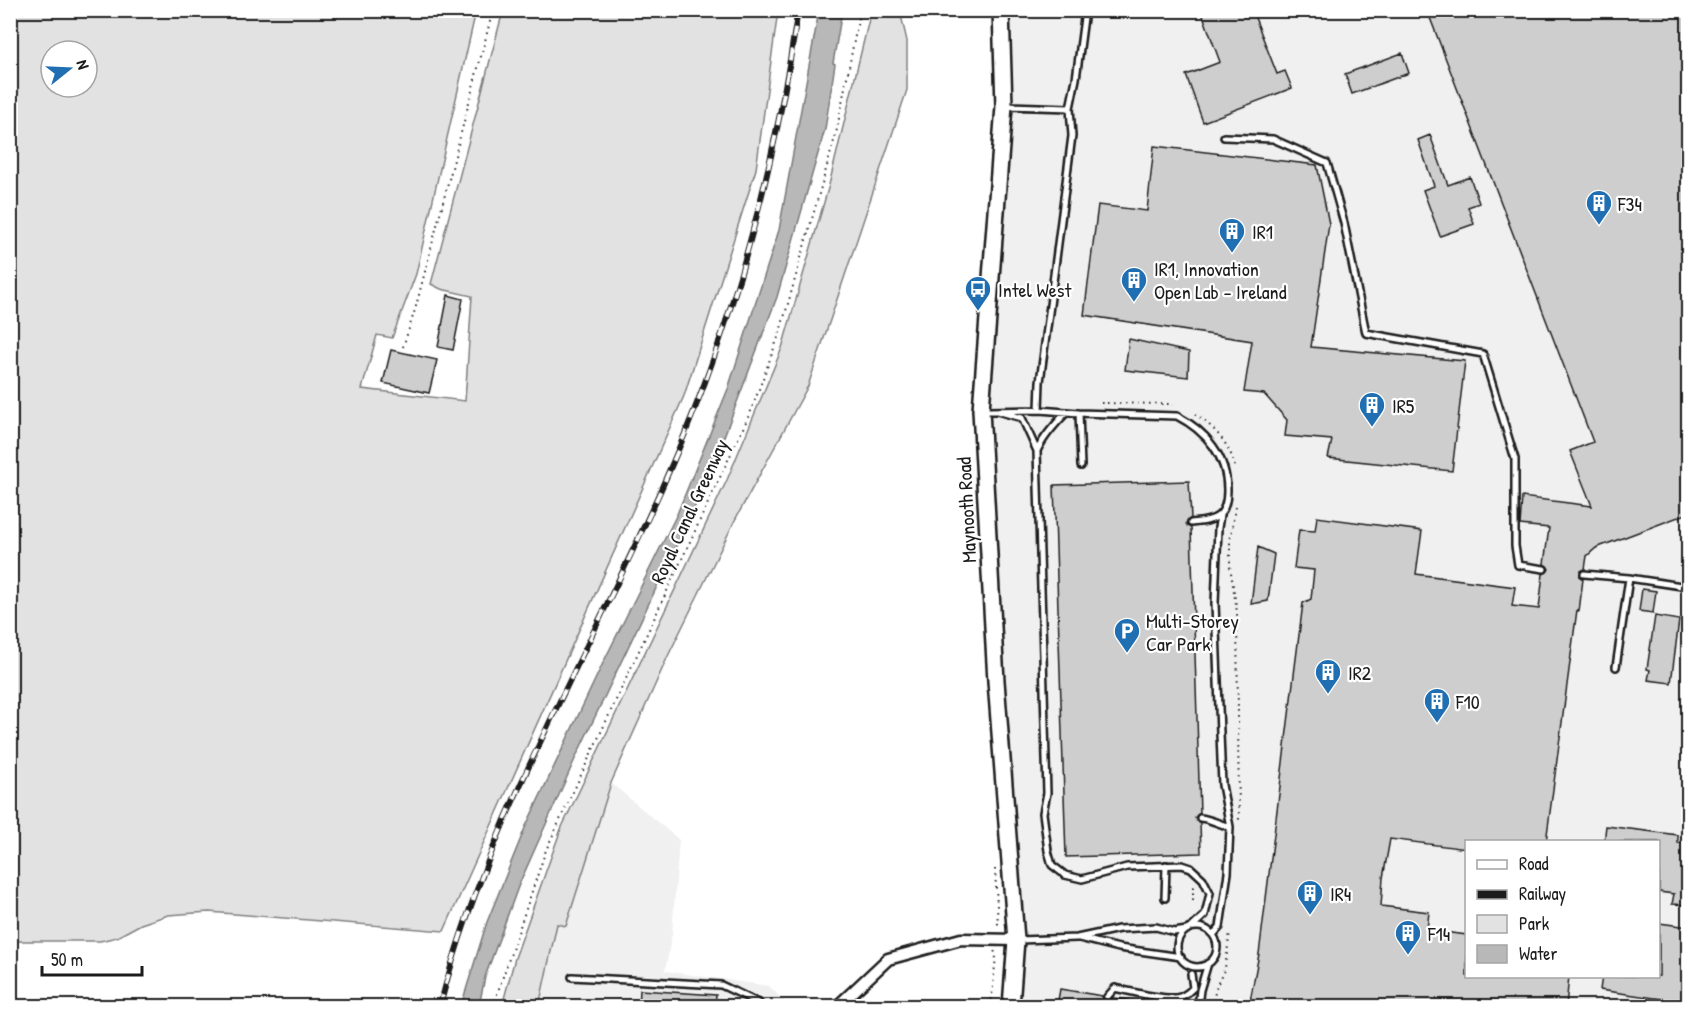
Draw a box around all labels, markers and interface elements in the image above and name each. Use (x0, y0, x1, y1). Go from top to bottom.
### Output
north arrow (39, 39, 99, 99)
text: N (71, 57, 95, 72)
building icon: F34 (1584, 188, 1614, 226)
place label: F34 (1617, 190, 1642, 217)
building icon: IR1 (1217, 216, 1247, 254)
place label: IR1 (1252, 218, 1273, 245)
place label: IR1, Innovation Open Lab - Ireland (1154, 255, 1287, 305)
building icon: IR1, Innovation Open Lab - Ireland (1119, 265, 1149, 303)
bus stop icon: Intel West (963, 274, 993, 312)
place label: Intel West (998, 276, 1072, 303)
building icon: IR5 (1357, 390, 1387, 428)
place label: IR5 (1392, 392, 1415, 419)
street label: Royal Canal Greenway (644, 434, 734, 588)
street label: Maynooth Road (950, 456, 982, 564)
place label: Multi-Storey Car Park (1146, 607, 1239, 657)
parking icon: Multi-Storey Car Park (1112, 616, 1142, 654)
building icon: IR2 (1313, 657, 1343, 695)
place label: IR2 (1348, 659, 1372, 686)
building icon: F10 (1422, 686, 1452, 724)
place label: F10 (1455, 688, 1480, 715)
legend (1465, 840, 1660, 978)
text: Road (1519, 851, 1549, 876)
building icon: IR4 (1295, 878, 1325, 916)
place label: IR4 (1330, 880, 1351, 907)
text: Railway (1519, 881, 1566, 906)
text: Park (1519, 911, 1550, 936)
building icon: F14 (1393, 918, 1423, 956)
place label: F14 (1427, 920, 1450, 947)
scale bar (42, 939, 142, 977)
text: Water (1519, 941, 1557, 966)
text: 50 m (51, 947, 83, 972)

